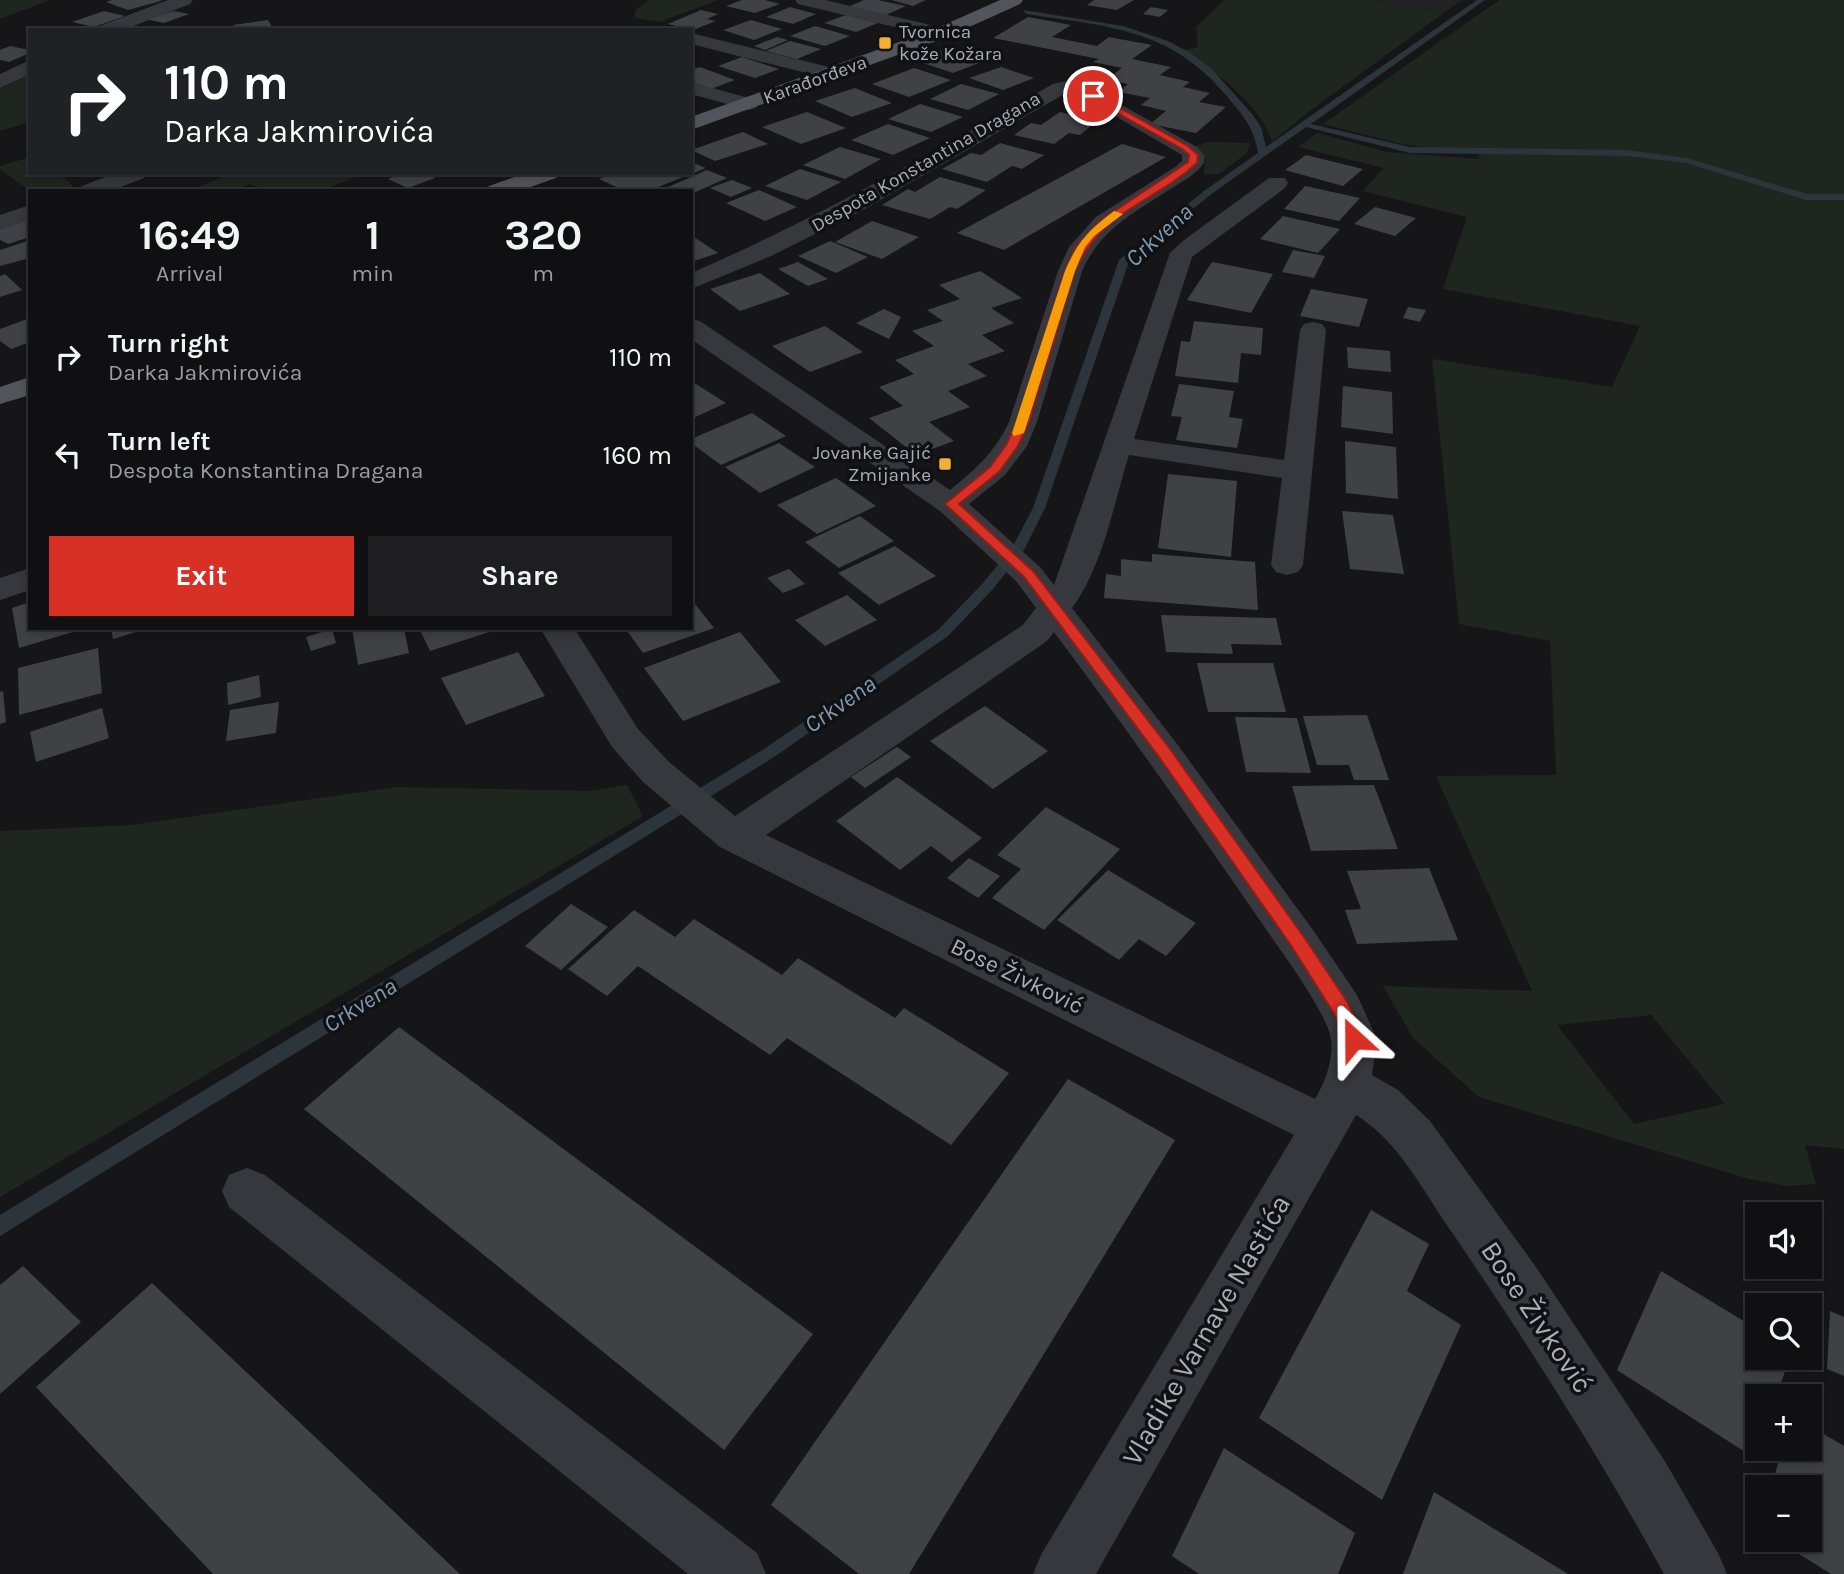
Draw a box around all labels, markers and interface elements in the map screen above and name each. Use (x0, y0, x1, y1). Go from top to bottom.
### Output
place label: Tvornica kože Kožara (899, 21, 1002, 65)
marker: Tvornica kože Kožara (877, 35, 893, 51)
street label: Karađorđeva (760, 51, 870, 109)
text: 110 m (164, 54, 289, 111)
icon: right (49, 56, 140, 147)
pin (1063, 66, 1123, 126)
icon: arrive (1074, 77, 1112, 115)
street label: Despota Konstantina Dragana (808, 87, 1044, 237)
text: Darka Jakmirovića (164, 113, 434, 150)
water label: Crkvena (1120, 198, 1198, 272)
text: 16:49 (139, 210, 241, 260)
text: 1 (365, 210, 380, 260)
text: 320 (504, 210, 582, 260)
text: Arrival (156, 260, 223, 287)
text: min (352, 260, 394, 287)
text: m (533, 260, 554, 287)
text: Turn right (108, 328, 229, 359)
icon: right (49, 338, 87, 376)
text: 110 m (609, 342, 672, 373)
text: Darka Jakmirovića (108, 359, 302, 386)
text: Turn left (108, 426, 210, 457)
icon: left (49, 436, 87, 474)
text: 160 m (603, 440, 672, 471)
place label: Jovanke Gajić Zmijanke (812, 442, 931, 486)
marker: Jovanke Gajić Zmijanke (937, 456, 953, 472)
text: Despota Konstantina Dragana (108, 457, 423, 484)
button: Exit (49, 536, 354, 616)
button: Share (368, 536, 672, 616)
water label: Crkvena (799, 669, 881, 739)
street label: Bose Živković (946, 932, 1088, 1020)
water label: Crkvena (318, 972, 402, 1038)
position arrow (1317, 1002, 1391, 1076)
street label: Vladike Varnave Nastića (1115, 1189, 1297, 1471)
map controls (1745, 1202, 1822, 1552)
button: sound (1745, 1202, 1822, 1279)
street label: Bose Živković (1474, 1235, 1600, 1399)
button: search (1745, 1293, 1822, 1370)
button: + (1745, 1384, 1822, 1461)
button: − (1745, 1475, 1822, 1552)

